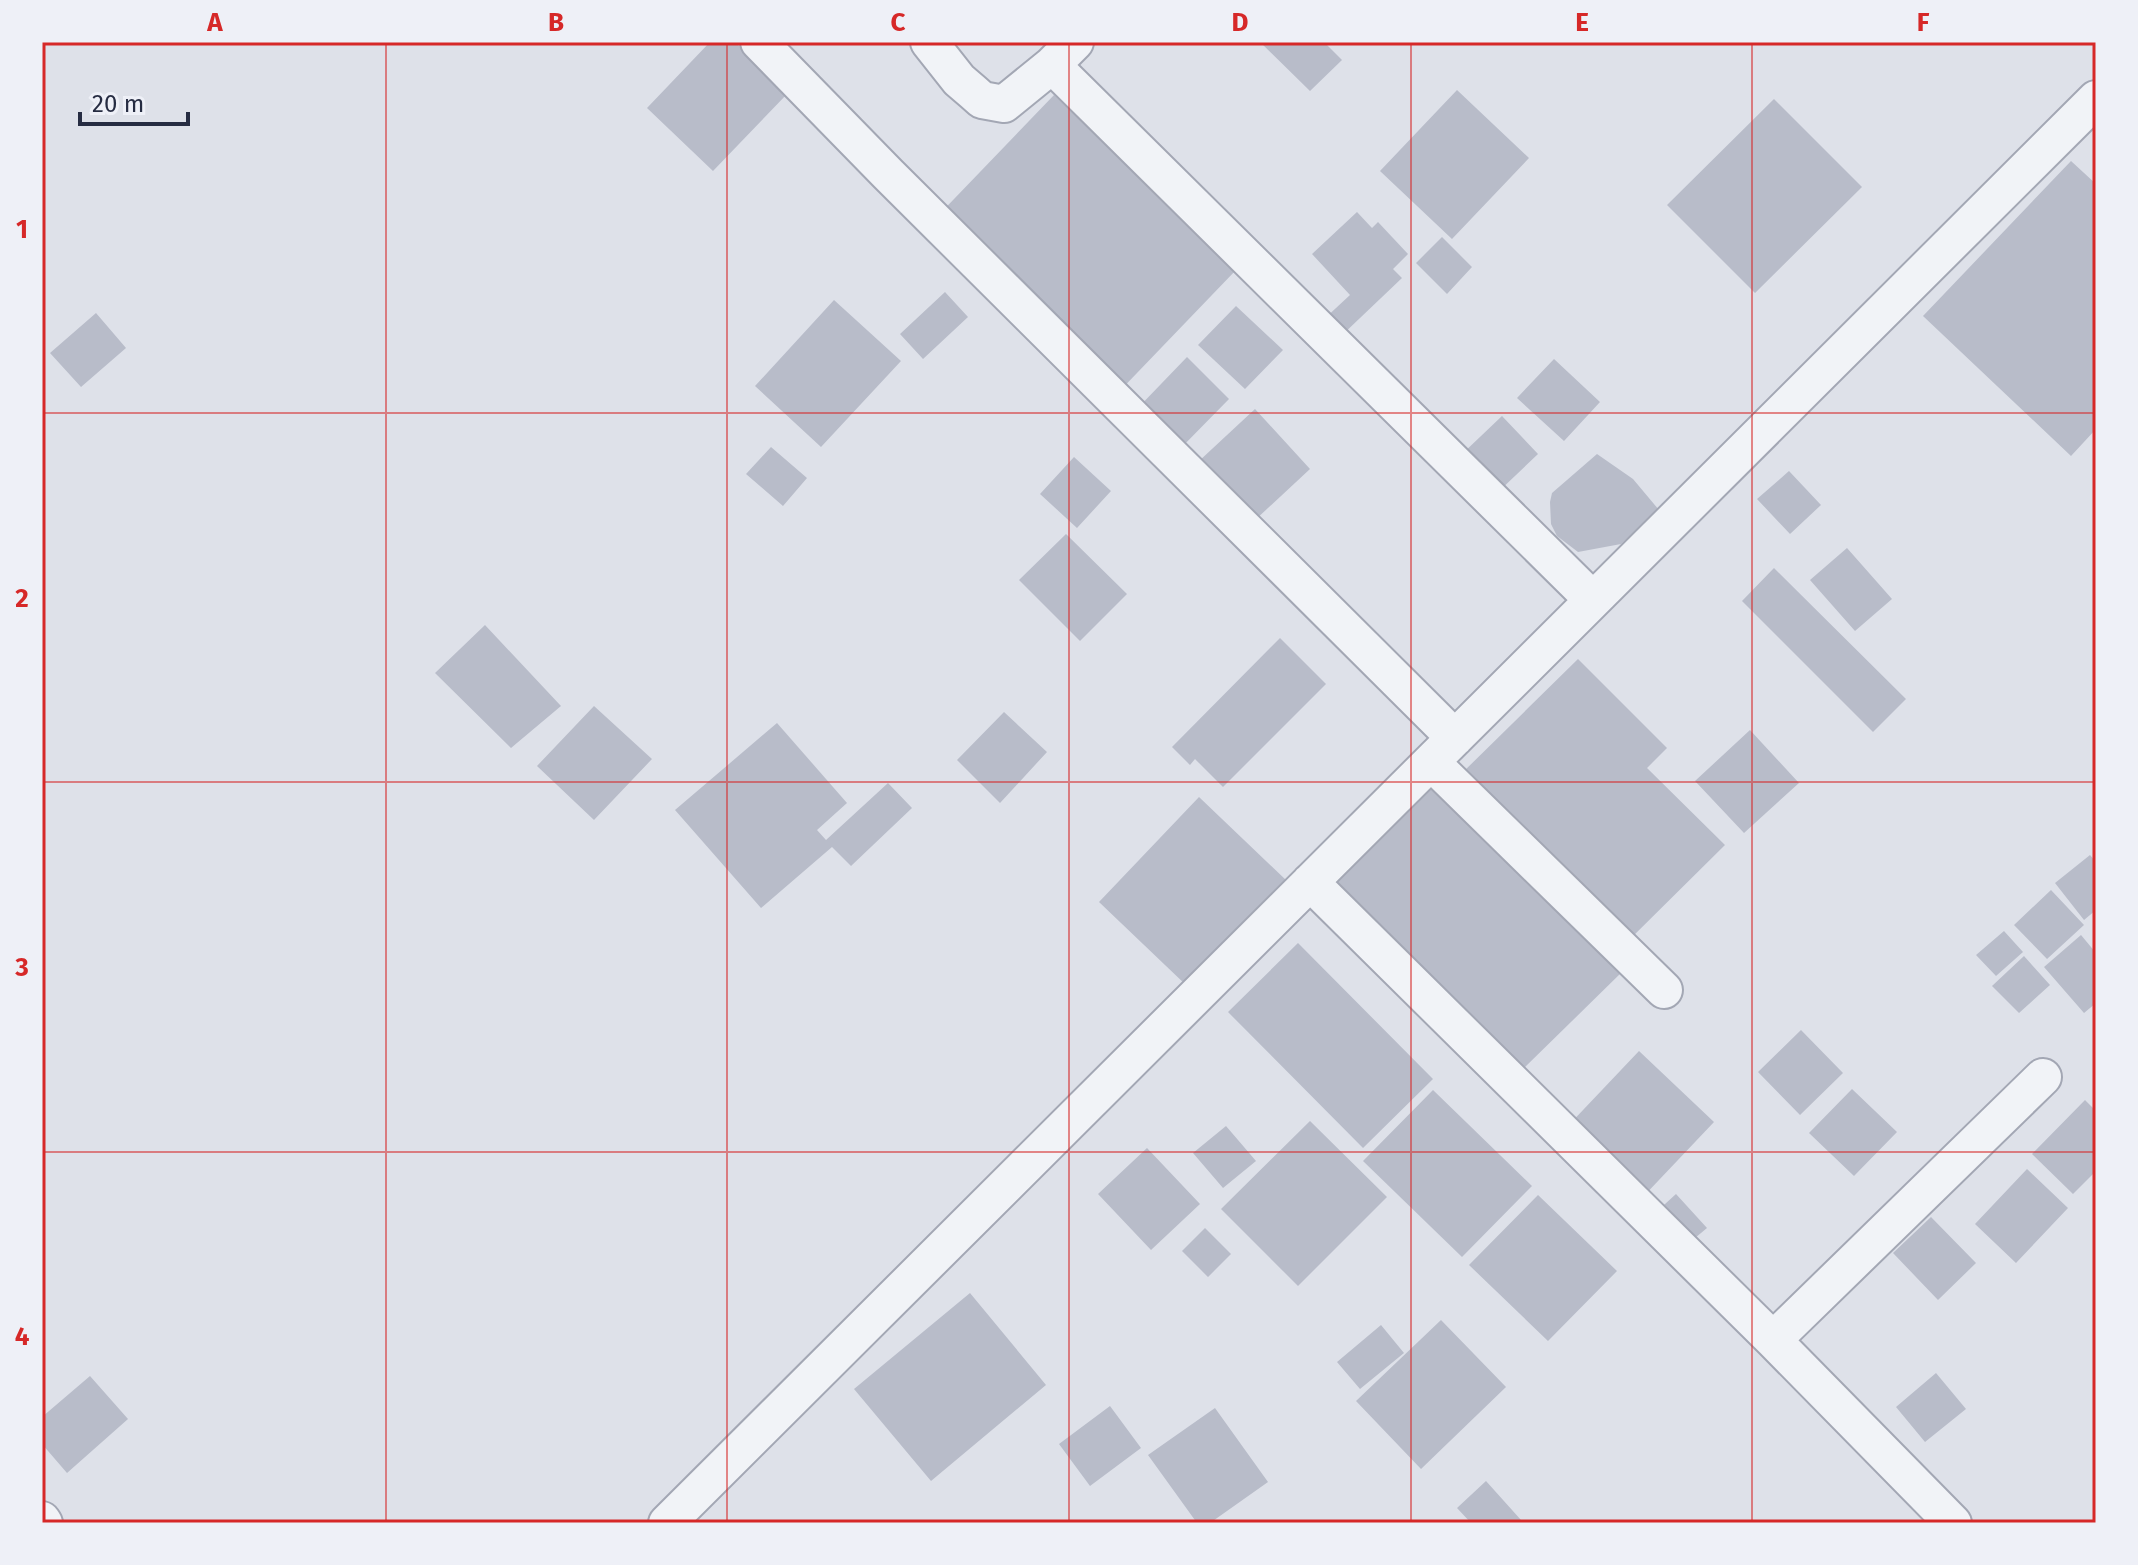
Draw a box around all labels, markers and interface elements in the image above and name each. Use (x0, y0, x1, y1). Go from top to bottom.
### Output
text: A (206, 7, 223, 38)
text: B (548, 7, 564, 38)
text: C (891, 7, 906, 38)
text: D (1232, 7, 1249, 38)
text: E (1575, 7, 1589, 38)
text: F (1917, 7, 1930, 38)
scale bar (80, 76, 188, 126)
text: 20 m (92, 90, 144, 118)
text: 1 (16, 214, 28, 245)
text: 2 (15, 583, 29, 614)
text: 3 (14, 952, 29, 983)
text: 4 (15, 1321, 30, 1352)

